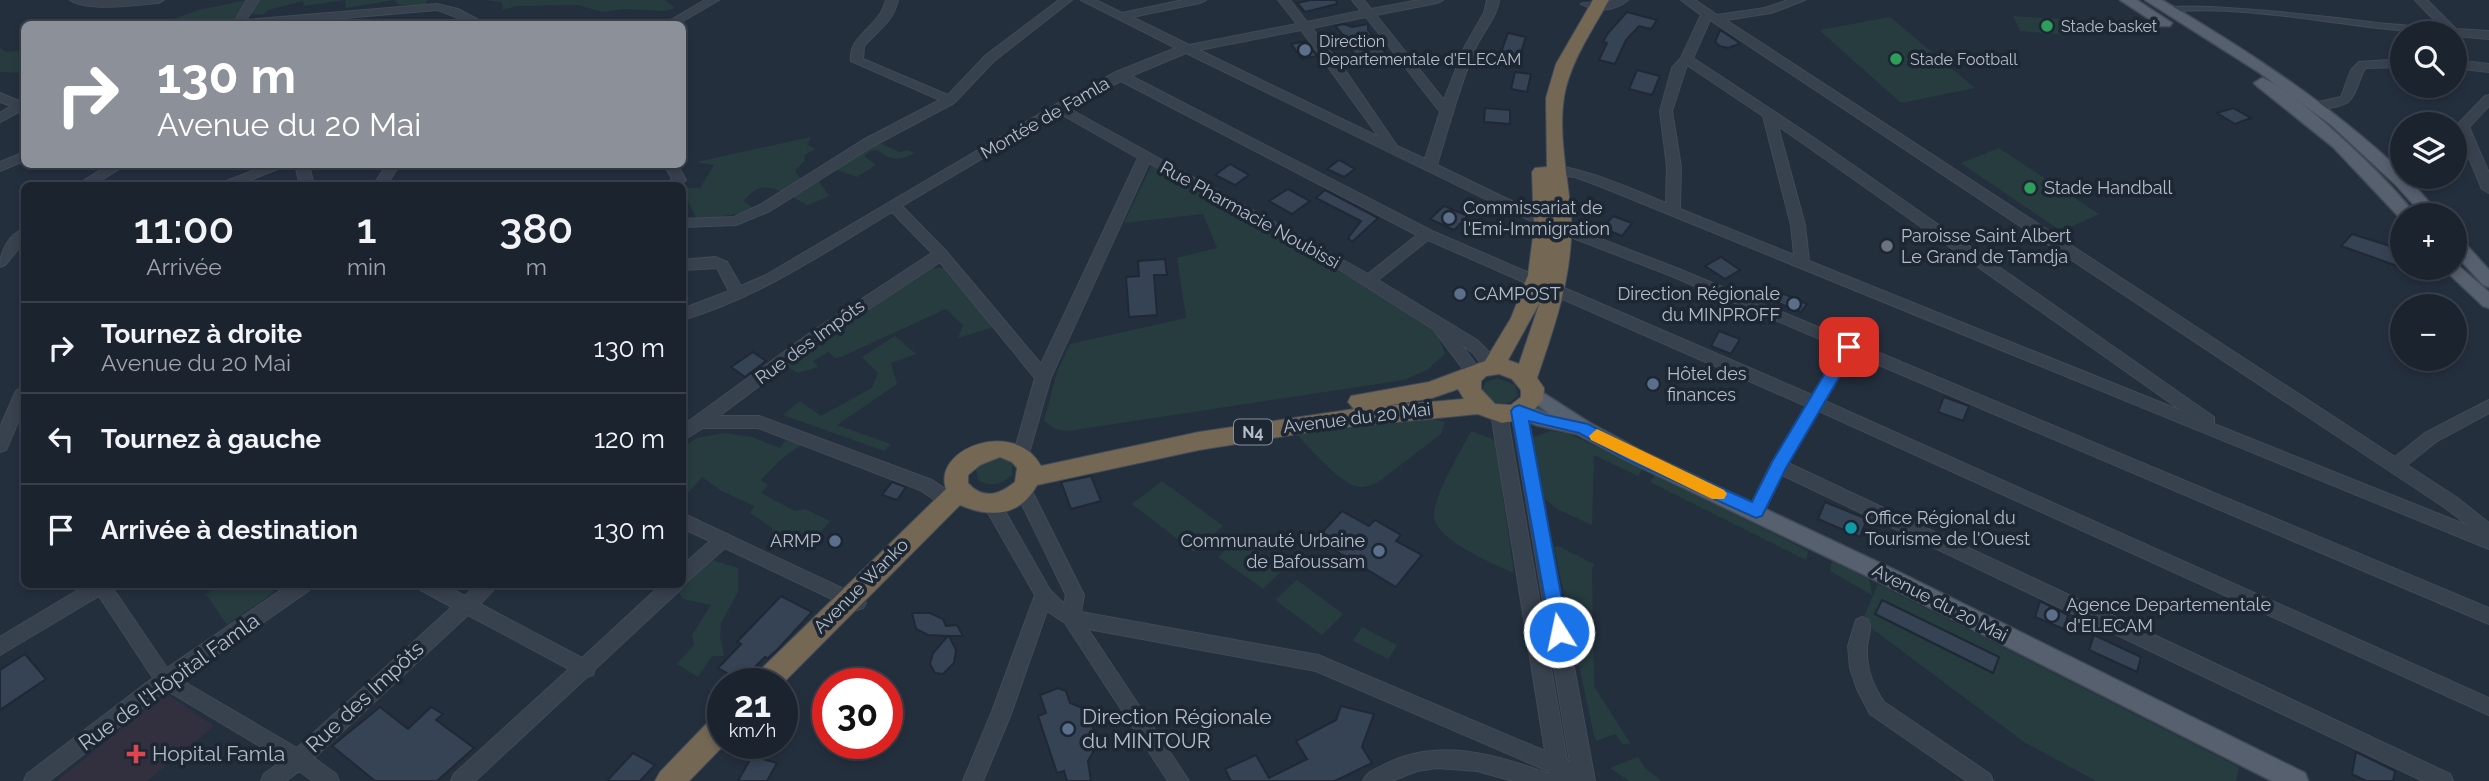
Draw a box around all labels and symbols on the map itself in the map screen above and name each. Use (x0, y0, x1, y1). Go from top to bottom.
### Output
place label: Stade basket (2061, 17, 2158, 36)
marker: Stade basket (2039, 18, 2055, 34)
place label: Direction Departementale d'ELECAM (1319, 32, 1521, 69)
marker: Direction Departementale d'ELECAM (1297, 42, 1313, 58)
place label: Stade Football (1910, 50, 2018, 69)
marker: Stade Football (1888, 51, 1904, 67)
street label: Montée de Famla (977, 72, 1113, 163)
street label: Rue Pharmacie Noubissi (1157, 156, 1344, 273)
place label: Stade Handball (2044, 177, 2172, 198)
marker: Stade Handball (2022, 180, 2038, 196)
place label: Commissariat de l'Emi-Immigration (1463, 197, 1610, 239)
marker: Commissariat de l'Emi-Immigration (1441, 210, 1457, 226)
place label: Paroisse Saint Albert Le Grand de Tamdja (1901, 225, 2071, 267)
marker: Paroisse Saint Albert Le Grand de Tamdja (1879, 238, 1895, 254)
place label: CAMPOST (1474, 283, 1561, 304)
place label: Direction Régionale du MINPROFF (1617, 283, 1780, 325)
marker: CAMPOST (1452, 286, 1468, 302)
street label: Rue des Impôts (751, 295, 869, 388)
marker: Direction Régionale du MINPROFF (1786, 296, 1802, 312)
pin (1819, 317, 1879, 377)
place label: Hôtel des finances (1667, 363, 1747, 405)
marker: Hôtel des finances (1645, 376, 1661, 392)
street label: Avenue du 20 Mai (1282, 398, 1432, 437)
road number: N4 (1234, 420, 1272, 444)
place label: Office Régional du Tourisme de l'Ouest (1865, 507, 2030, 549)
marker: Office Régional du Tourisme de l'Ouest (1843, 520, 1859, 536)
place label: ARMP (770, 530, 821, 551)
place label: Communauté Urbaine de Bafoussam (1180, 530, 1365, 572)
marker: ARMP (827, 533, 843, 549)
street label: Avenue Wanko (809, 534, 912, 637)
marker: Communauté Urbaine de Bafoussam (1371, 543, 1387, 559)
street label: Avenue du 20 Mai (1869, 559, 2011, 646)
place label: Agence Departementale d'ELECAM (2066, 594, 2271, 636)
position arrow (1522, 595, 1596, 669)
marker: Agence Departementale d'ELECAM (2044, 607, 2060, 623)
street label: Rue de l'Hôpital Famla (74, 608, 264, 756)
street label: Rue des Impôts (301, 636, 429, 757)
speed limit sign: 30 (812, 668, 903, 759)
place label: Direction Régionale du MINTOUR (1082, 704, 1272, 753)
marker: Direction Régionale du MINTOUR (1060, 721, 1076, 737)
place label: Hopital Famla (152, 741, 285, 766)
marker: Hopital Famla (126, 744, 146, 764)

